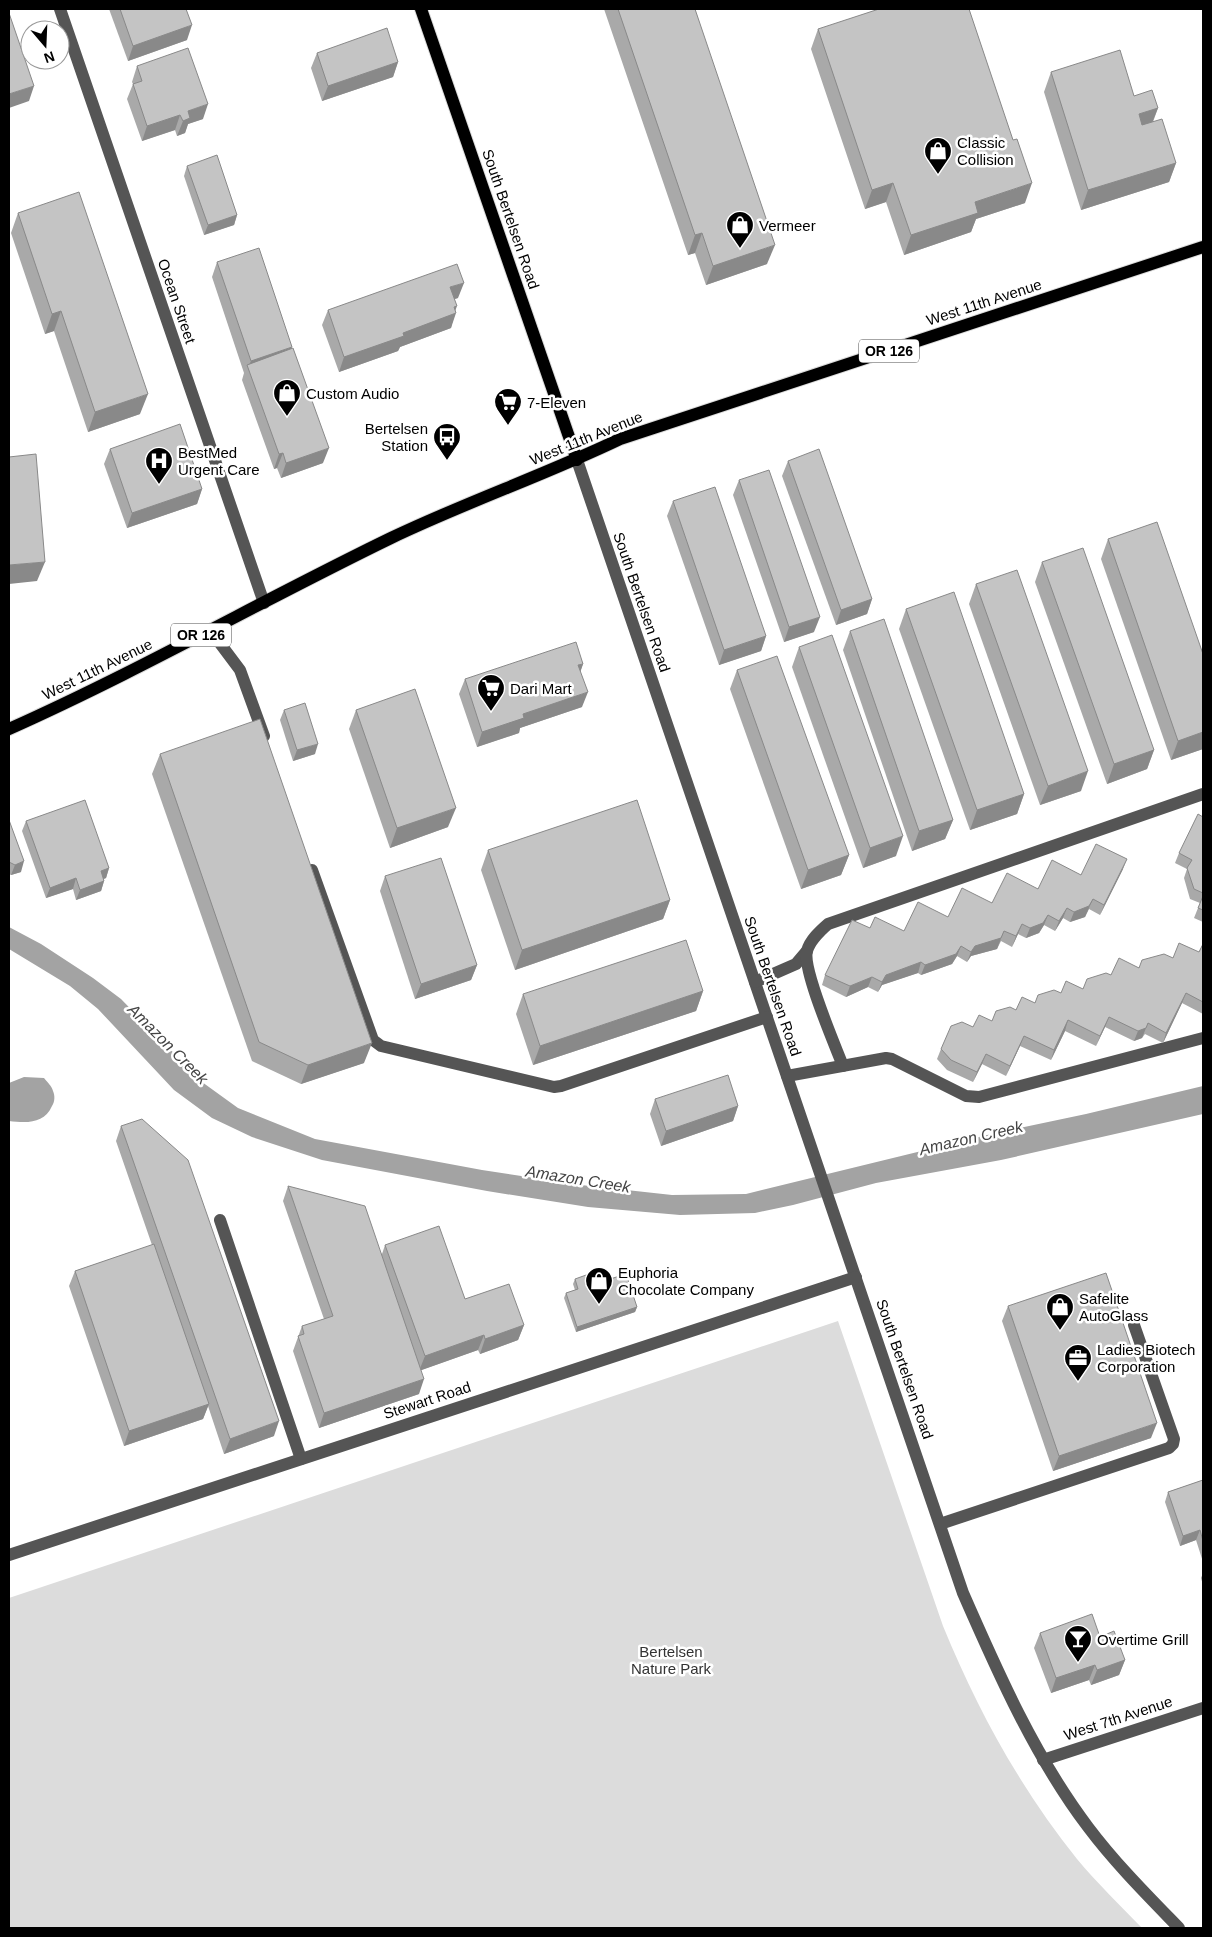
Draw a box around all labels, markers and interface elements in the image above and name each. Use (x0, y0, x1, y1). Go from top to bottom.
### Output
north arrow (20, 20, 70, 70)
text: N (42, 48, 57, 67)
place label: Classic Collision (957, 134, 1014, 168)
shop icon: Classic Collision (923, 136, 953, 175)
street label: South Bertelsen Road (479, 147, 543, 291)
shop icon: Vermeer (725, 210, 755, 249)
place label: Vermeer (759, 217, 816, 234)
street label: Ocean Street (155, 256, 200, 346)
street label: West 11th Avenue (924, 275, 1044, 329)
road number: OR 126 (859, 340, 919, 362)
shop icon: Custom Audio (272, 378, 302, 417)
place label: Custom Audio (306, 385, 399, 402)
supermarket icon: 7-Eleven (493, 387, 523, 426)
place label: 7-Eleven (527, 394, 586, 411)
street label: West 11th Avenue (527, 408, 645, 468)
place label: Bertelsen Station (365, 420, 428, 454)
bus stop icon: Bertelsen Station (432, 422, 462, 461)
place label: BestMed Urgent Care (178, 444, 260, 478)
hospital icon: BestMed Urgent Care (144, 446, 174, 485)
street label: South Bertelsen Road (610, 530, 674, 674)
road number: OR 126 (171, 624, 231, 646)
street label: West 11th Avenue (39, 635, 155, 703)
supermarket icon: Dari Mart (476, 673, 506, 712)
place label: Dari Mart (510, 680, 573, 697)
street label: South Bertelsen Road (741, 914, 805, 1058)
water label: Amazon Creek (124, 1000, 212, 1088)
water label: Amazon Creek (917, 1118, 1025, 1158)
water label: Amazon Creek (523, 1162, 633, 1196)
place label: Euphoria Chocolate Company (618, 1264, 754, 1298)
shop icon: Euphoria Chocolate Company (584, 1266, 614, 1305)
place label: Safelite AutoGlass (1079, 1290, 1148, 1324)
shop icon: Safelite AutoGlass (1045, 1292, 1075, 1331)
street label: South Bertelsen Road (873, 1297, 937, 1441)
place label: Ladies Biotech Corporation (1097, 1341, 1195, 1375)
office icon: Ladies Biotech Corporation (1063, 1343, 1093, 1382)
street label: Stewart Road (381, 1378, 473, 1422)
bar icon: Overtime Grill (1063, 1624, 1093, 1663)
place label: Overtime Grill (1097, 1631, 1189, 1648)
park label: Bertelsen Nature Park (631, 1643, 712, 1677)
street label: West 7th Avenue (1062, 1692, 1174, 1744)

